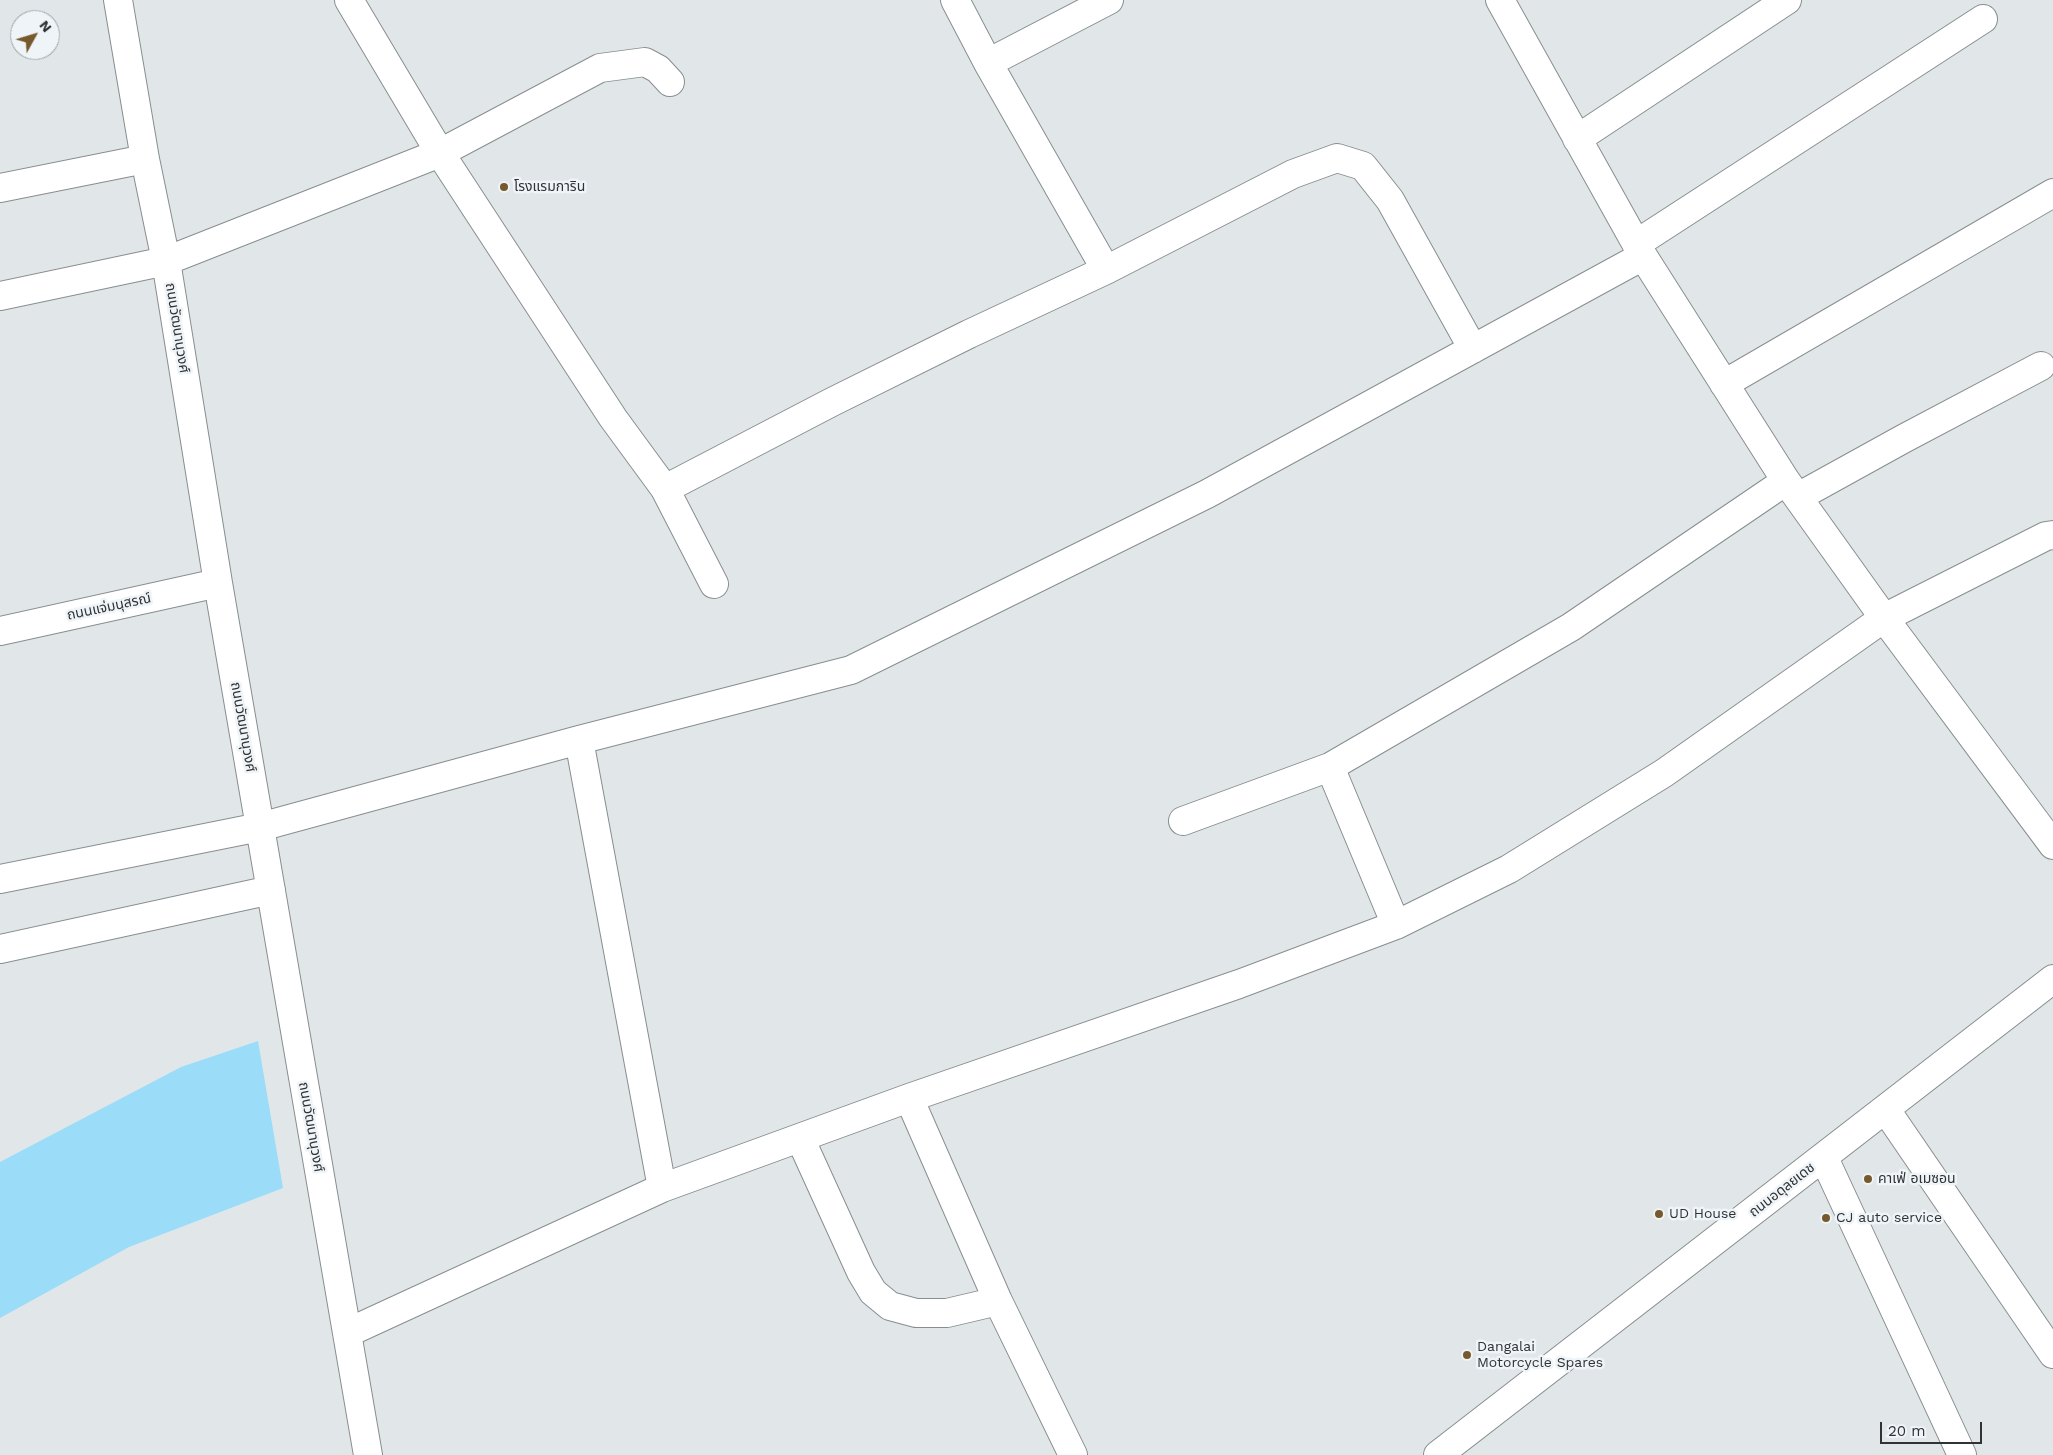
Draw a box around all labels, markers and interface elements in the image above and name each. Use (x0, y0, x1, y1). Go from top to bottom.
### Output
north arrow (10, 10, 60, 60)
text: N (36, 17, 55, 35)
place label: โรงแรมการิน (514, 179, 585, 195)
marker: โรงแรมการิน (498, 181, 510, 193)
street label: ถนนวัฒนานุวงศ์ (162, 282, 192, 374)
street label: ถนนแจ่มนุสรณ์ (66, 590, 152, 624)
street label: ถนนวัฒนานุวงศ์ (227, 681, 259, 773)
street label: ถนนวัฒนานุวงศ์ (295, 1081, 327, 1173)
street label: ถนนอดุลยเดช (1746, 1159, 1818, 1221)
place label: คาเฟ่ อเมซอน (1878, 1171, 1956, 1187)
marker: คาเฟ่ อเมซอน (1862, 1173, 1874, 1185)
place label: UD House (1669, 1206, 1736, 1222)
marker: UD House (1653, 1208, 1665, 1220)
place label: CJ auto service (1836, 1210, 1942, 1226)
marker: CJ auto service (1820, 1212, 1832, 1224)
place label: Dangalai Motorcycle Spares (1477, 1339, 1603, 1371)
marker: Dangalai Motorcycle Spares (1461, 1349, 1473, 1361)
scale bar (1883, 1412, 1986, 1444)
text: 20 m (1888, 1422, 1926, 1440)

